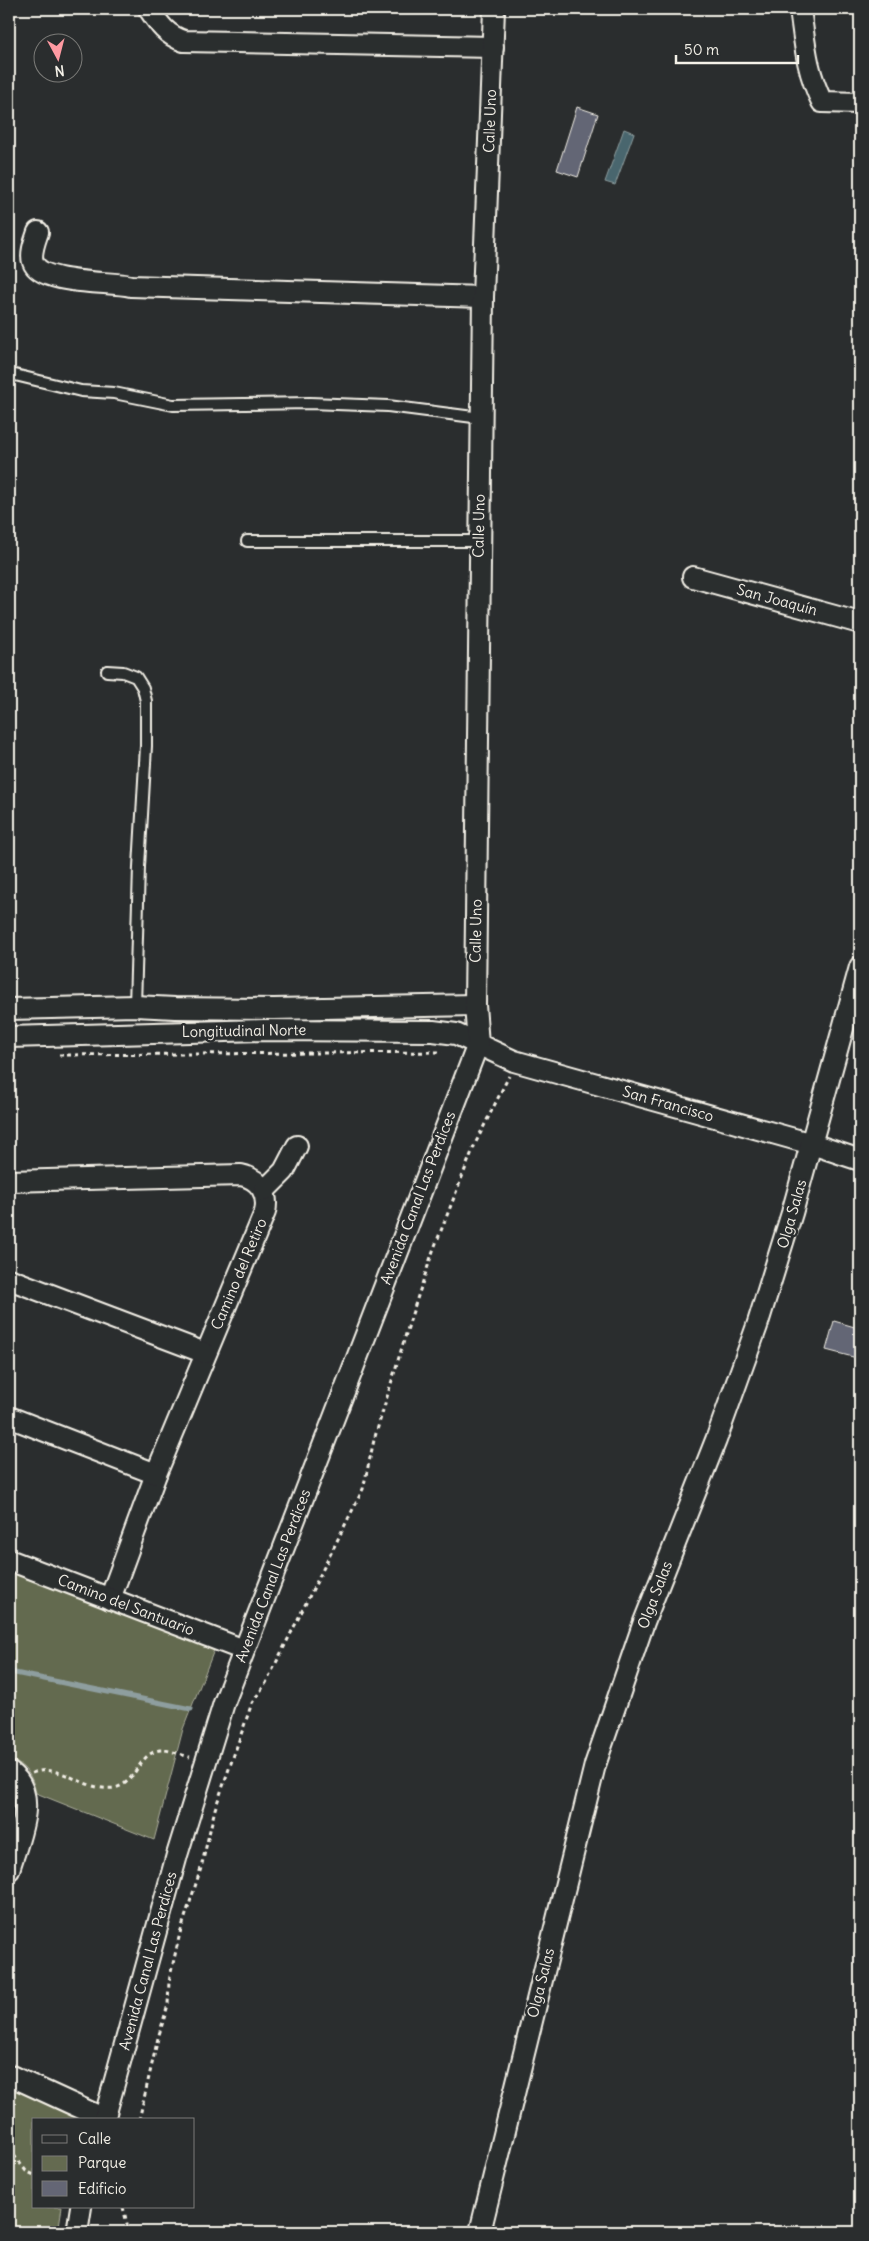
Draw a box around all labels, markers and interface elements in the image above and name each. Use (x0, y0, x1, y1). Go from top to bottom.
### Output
north arrow (32, 32, 82, 82)
scale bar (676, 32, 799, 64)
text: 50 m (684, 40, 719, 59)
text: N (54, 61, 65, 80)
street label: Calle Uno (479, 89, 500, 153)
street label: Calle Uno (468, 494, 489, 558)
street label: San Joaquín (735, 580, 820, 619)
street label: Calle Uno (465, 899, 486, 963)
street label: Longitudinal Norte (181, 1020, 306, 1041)
street label: San Francisco (620, 1081, 716, 1126)
street label: Avenida Canal Las Perdices (376, 1108, 459, 1287)
street label: Olga Salas (773, 1177, 811, 1251)
street label: Camino del Retiro (206, 1215, 271, 1332)
street label: Avenida Canal Las Perdices (231, 1486, 314, 1665)
street label: Olga Salas (633, 1558, 676, 1631)
street label: Camino del Santuario (55, 1570, 197, 1639)
street label: Avenida Canal Las Perdices (114, 1869, 181, 2052)
street label: Olga Salas (523, 1946, 558, 2020)
legend (32, 2118, 195, 2208)
text: Calle (78, 2129, 111, 2148)
text: Parque (78, 2153, 126, 2172)
text: Edificio (78, 2179, 126, 2198)

